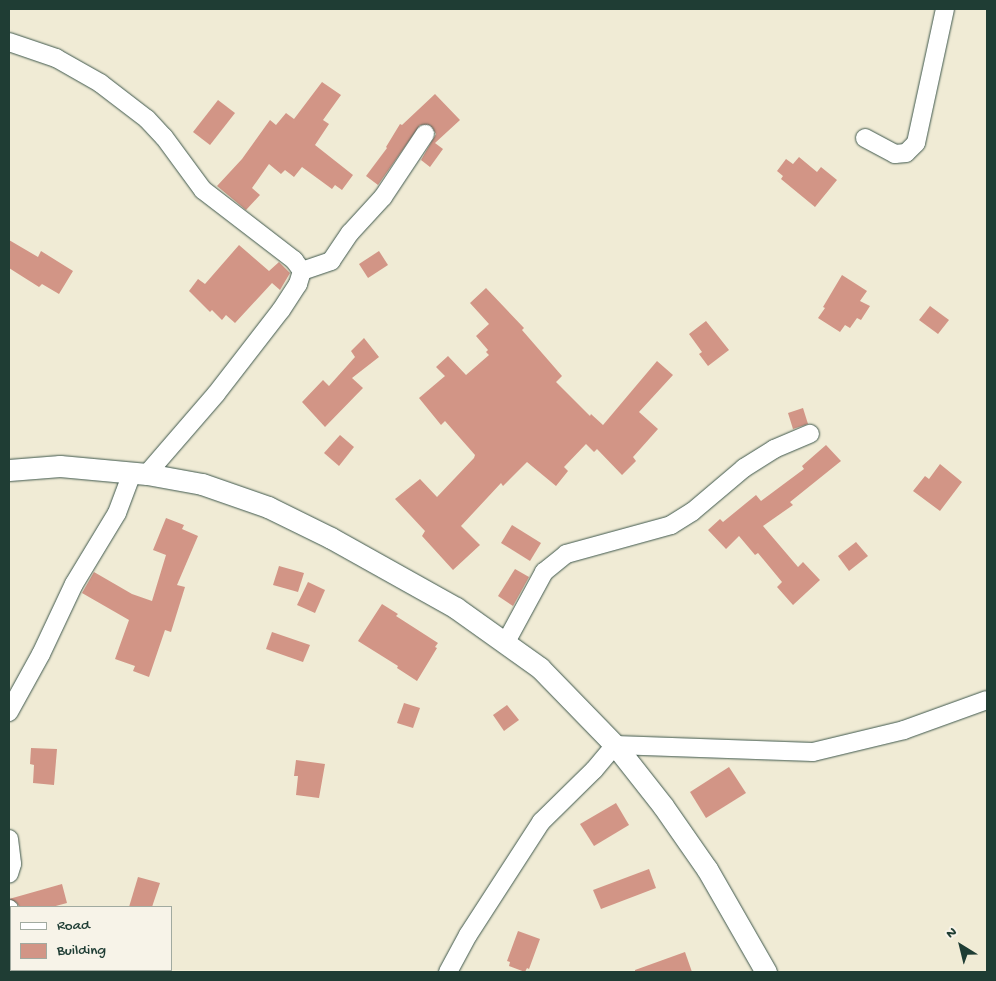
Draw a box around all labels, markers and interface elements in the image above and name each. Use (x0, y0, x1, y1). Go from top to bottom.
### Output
legend (10, 906, 172, 971)
text: Road (57, 917, 90, 935)
north arrow (936, 921, 986, 971)
text: N (943, 924, 961, 943)
text: Building (57, 942, 106, 960)

